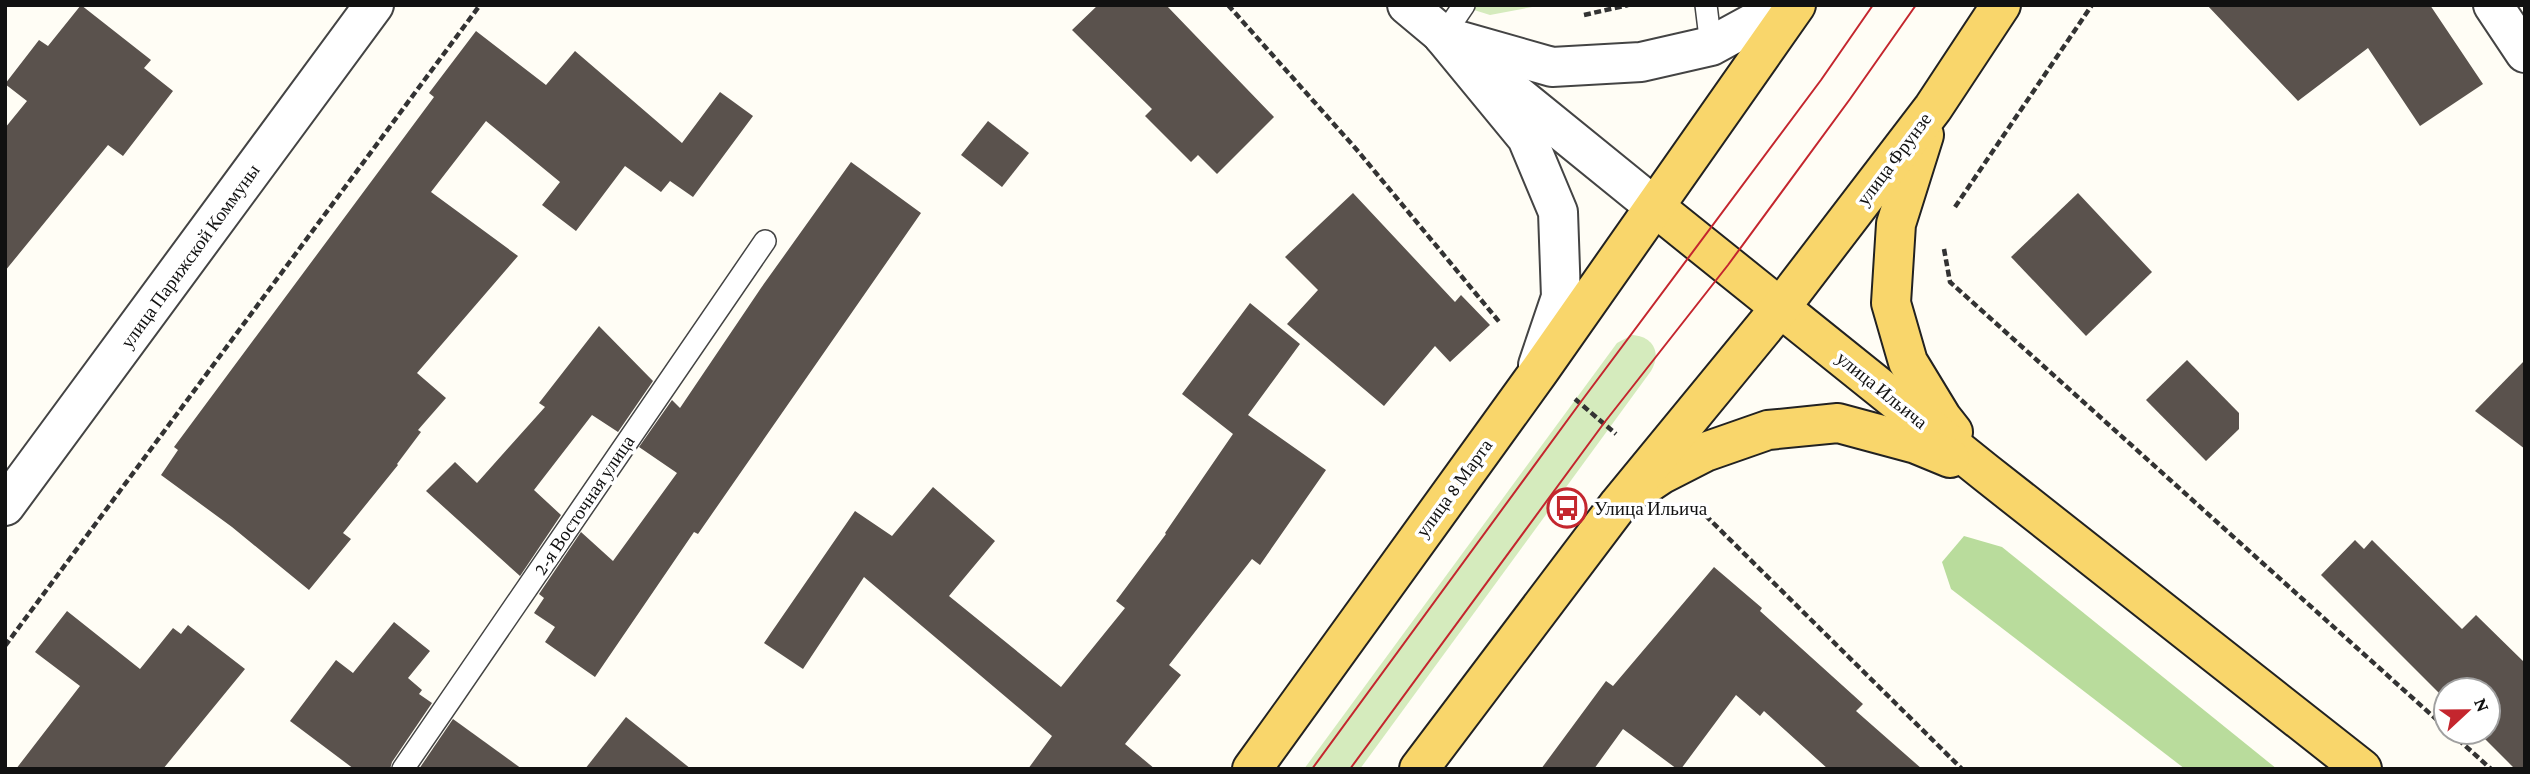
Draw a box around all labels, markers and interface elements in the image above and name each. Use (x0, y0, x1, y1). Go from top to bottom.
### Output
street label: улица Фрунзе (1852, 109, 1936, 209)
street label: улица Парижской Коммуны (116, 160, 264, 352)
street label: улица Ильича (1832, 347, 1932, 433)
street label: 2-я Восточная улица (529, 431, 639, 579)
street label: улица 8 Марта (1411, 435, 1497, 541)
bus stop icon: Улица Ильича (1546, 487, 1588, 529)
place label: Улица Ильича (1594, 498, 1708, 519)
north arrow (2432, 676, 2502, 746)
text: N (2470, 695, 2494, 715)

